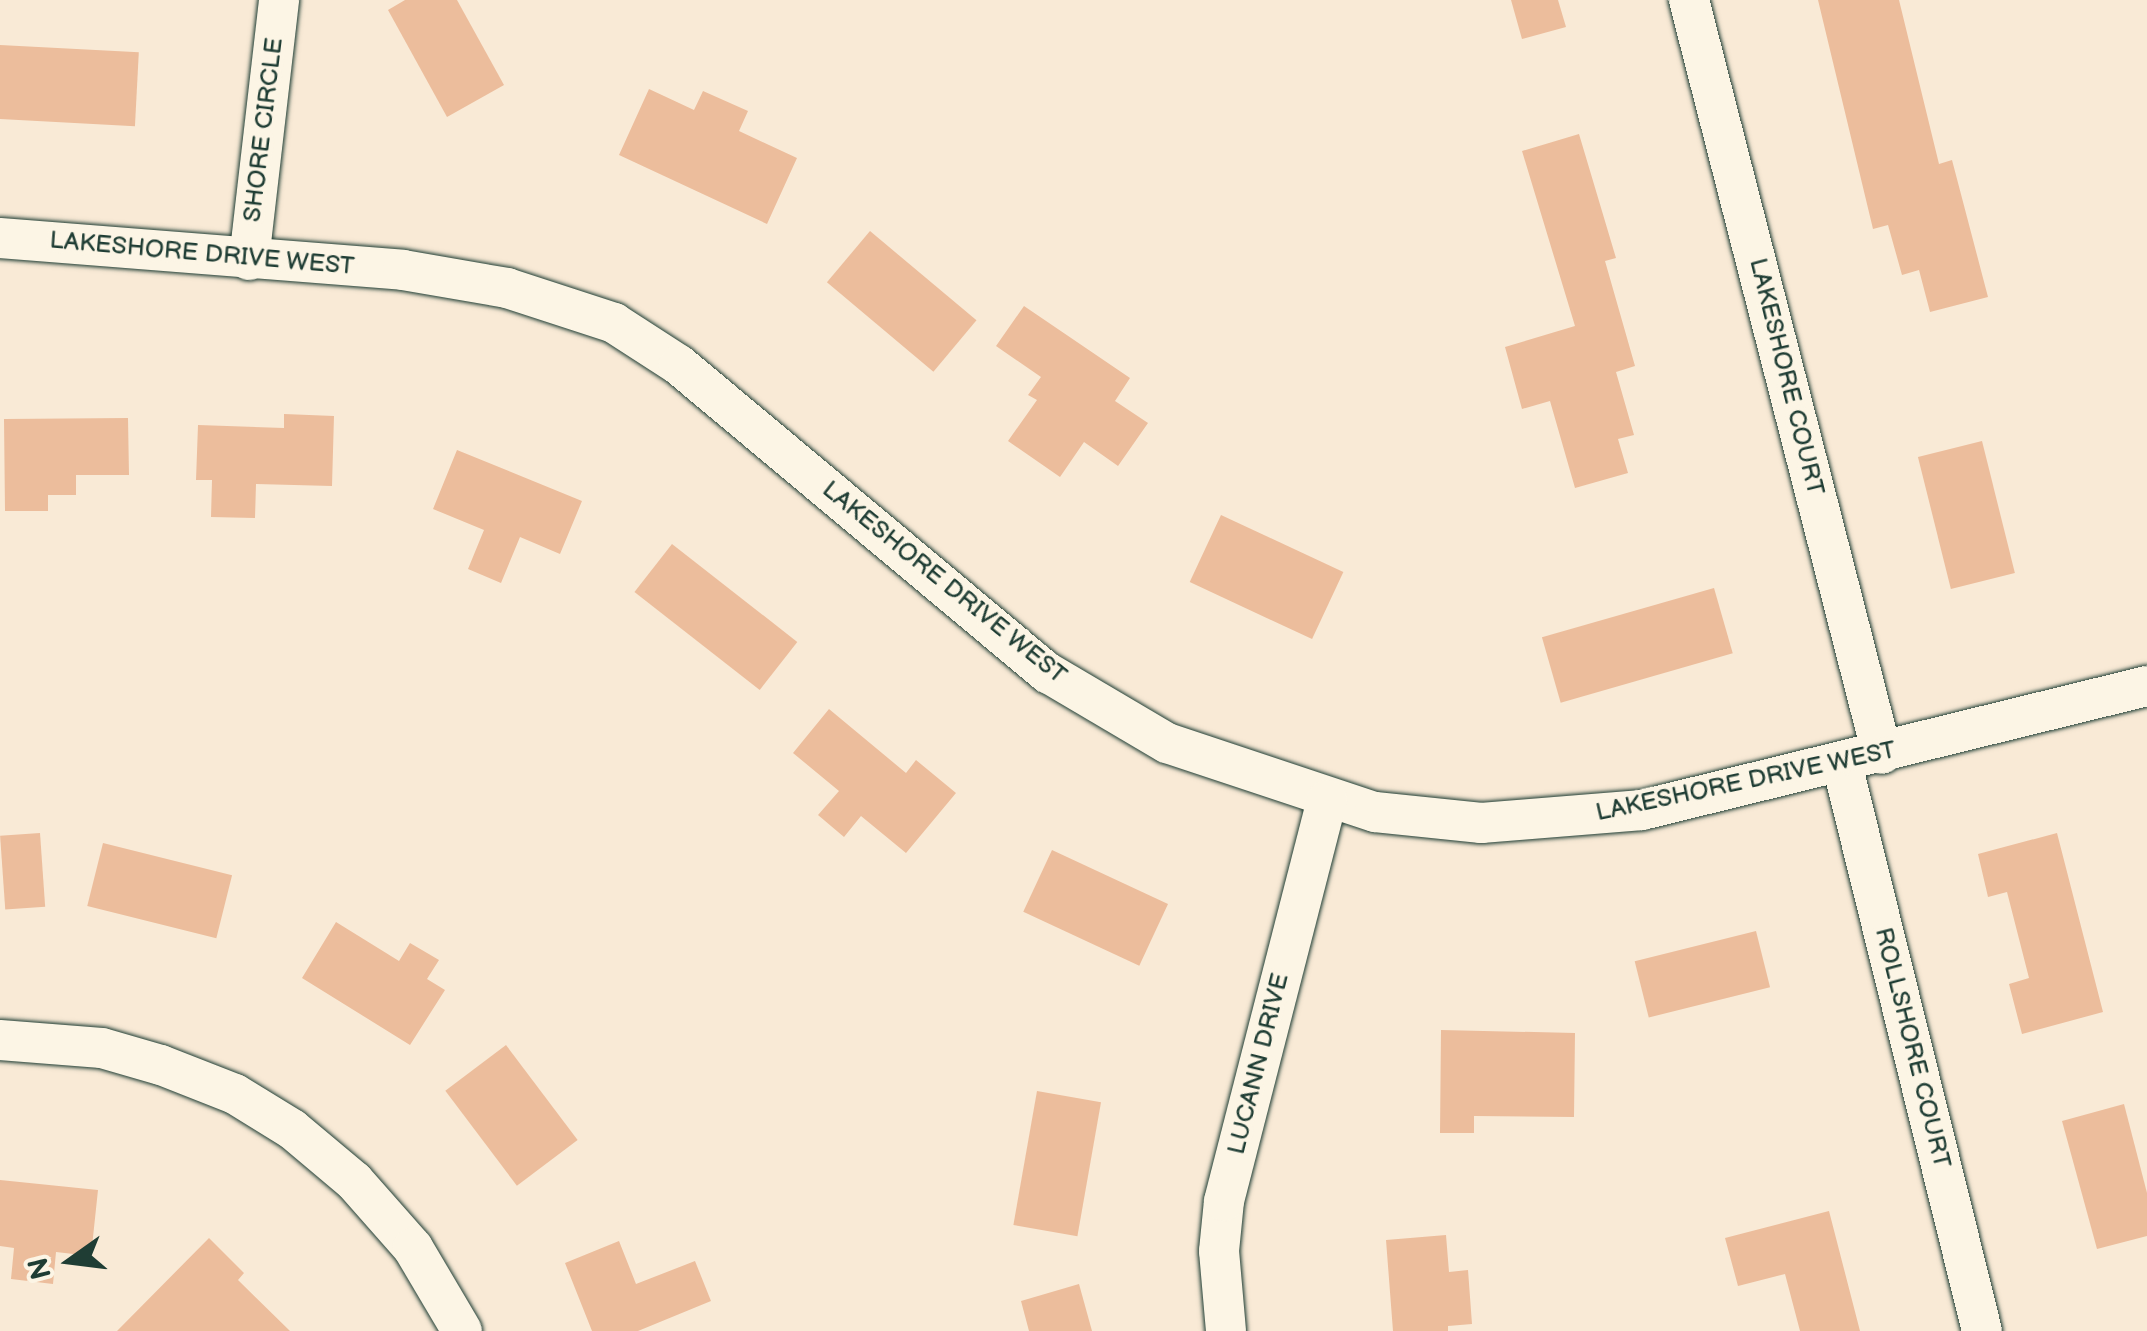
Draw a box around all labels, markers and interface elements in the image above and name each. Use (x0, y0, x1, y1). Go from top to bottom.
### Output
street label: SHORE CIRCLE (238, 36, 290, 224)
street label: LAKESHORE DRIVE WEST (48, 226, 356, 282)
street label: LAKESHORE COURT (1742, 255, 1830, 499)
street label: LAKESHORE DRIVE WEST (815, 475, 1073, 691)
street label: LAKESHORE DRIVE WEST (1593, 735, 1899, 829)
street label: ROLLSHORE COURT (1868, 925, 1956, 1171)
street label: LUCANN DRIVE (1222, 970, 1296, 1158)
north arrow (20, 1211, 120, 1311)
text: N (22, 1254, 59, 1283)

